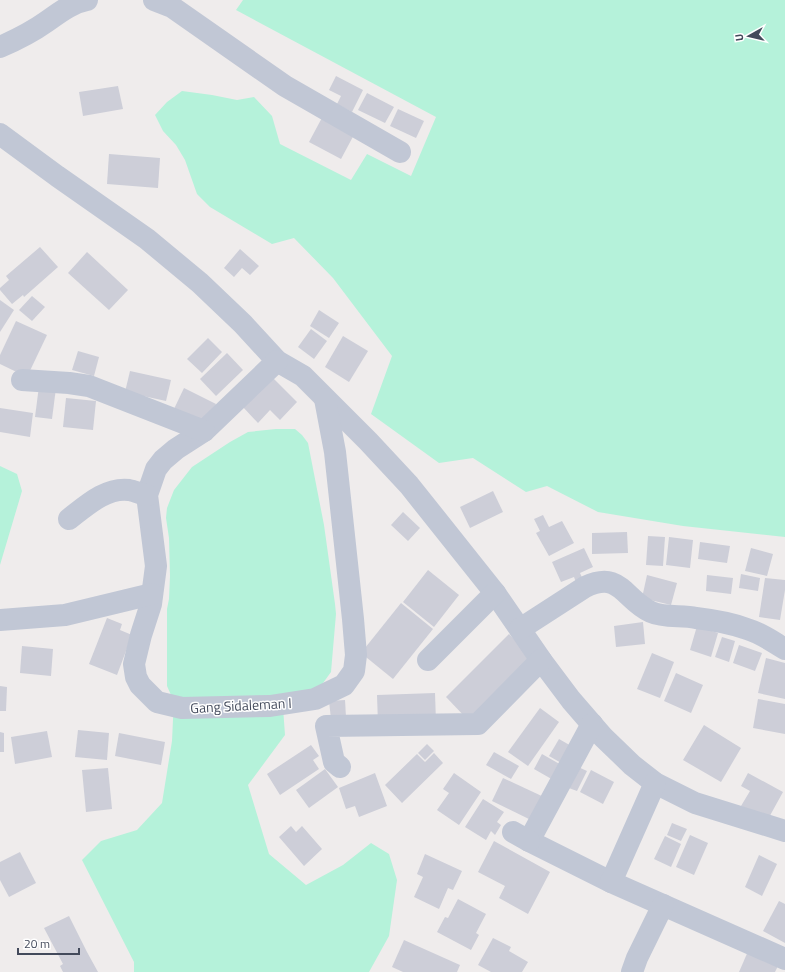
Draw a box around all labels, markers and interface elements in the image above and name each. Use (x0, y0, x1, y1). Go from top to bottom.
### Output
north arrow (729, 16, 769, 56)
text: U (731, 33, 748, 42)
street label: Gang Sidaleman I (190, 692, 292, 718)
scale bar (18, 930, 79, 956)
text: 20 m (24, 934, 50, 953)

